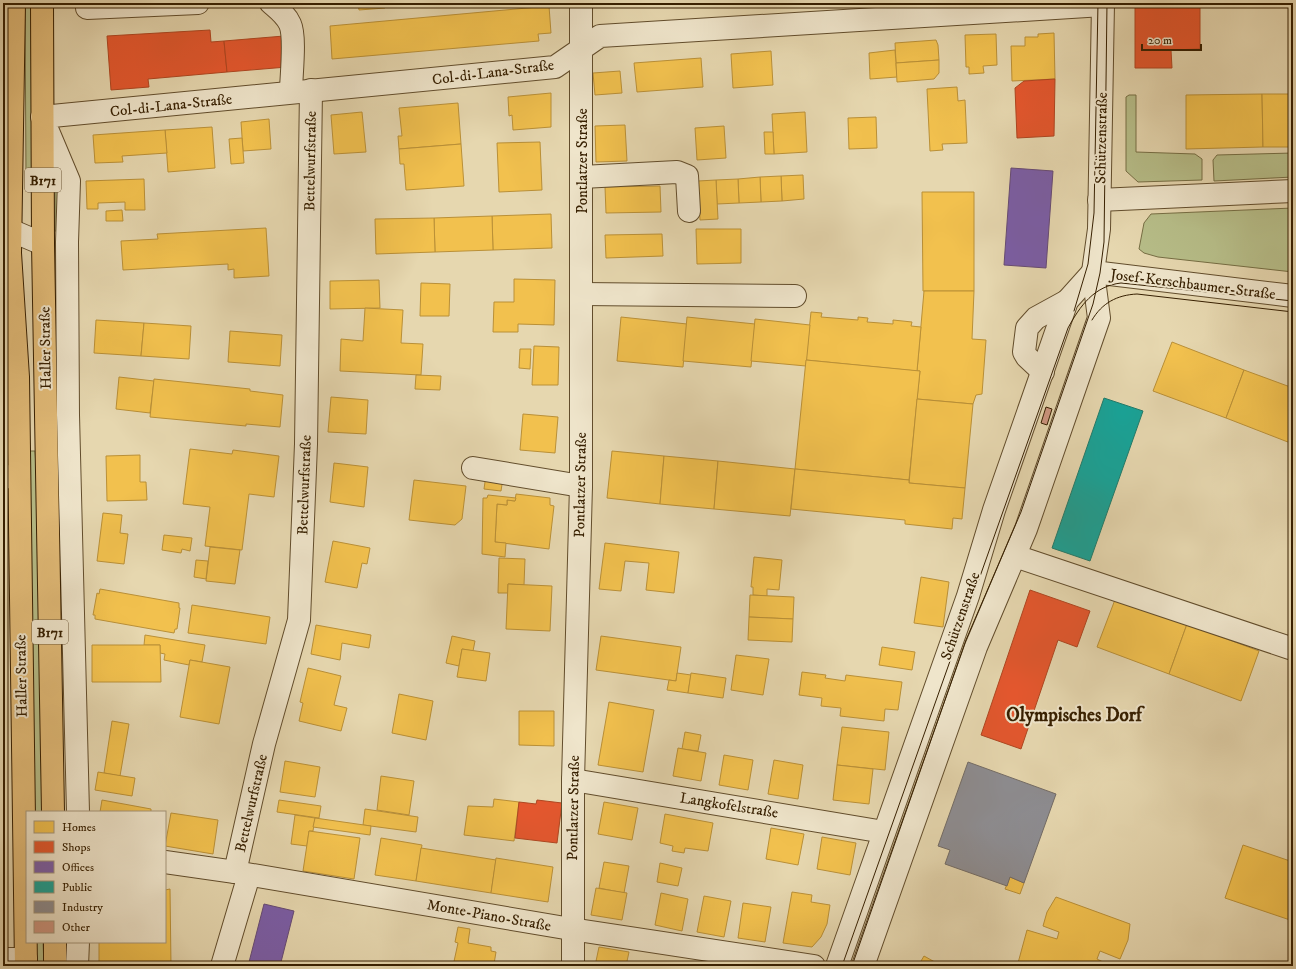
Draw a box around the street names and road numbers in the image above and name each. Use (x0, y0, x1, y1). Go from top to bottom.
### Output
street label: Col-di-Lana-Straße (431, 56, 555, 89)
street label: Col-di-Lana-Straße (109, 90, 233, 121)
street label: Schützenstraße (1091, 92, 1112, 184)
street label: Pontlatzer Straße (573, 108, 592, 214)
street label: Bettelwurfstraße (300, 111, 321, 211)
road number: B171 (25, 168, 61, 192)
street label: Josef-Kerschbaumer-Straße (1107, 265, 1277, 304)
street label: Haller Straße (35, 306, 56, 390)
street label: Pontlatzer Straße (570, 432, 591, 538)
street label: Bettelwurfstraße (293, 435, 316, 535)
street label: Schützenstraße (937, 570, 984, 663)
road number: B171 (32, 620, 68, 644)
street label: Haller Straße (11, 634, 32, 718)
street label: Bettelwurfstraße (231, 752, 272, 854)
street label: Pontlatzer Straße (563, 755, 584, 861)
street label: Langkofelstraße (678, 788, 779, 823)
street label: Monte-Piano-Straße (425, 895, 552, 936)

